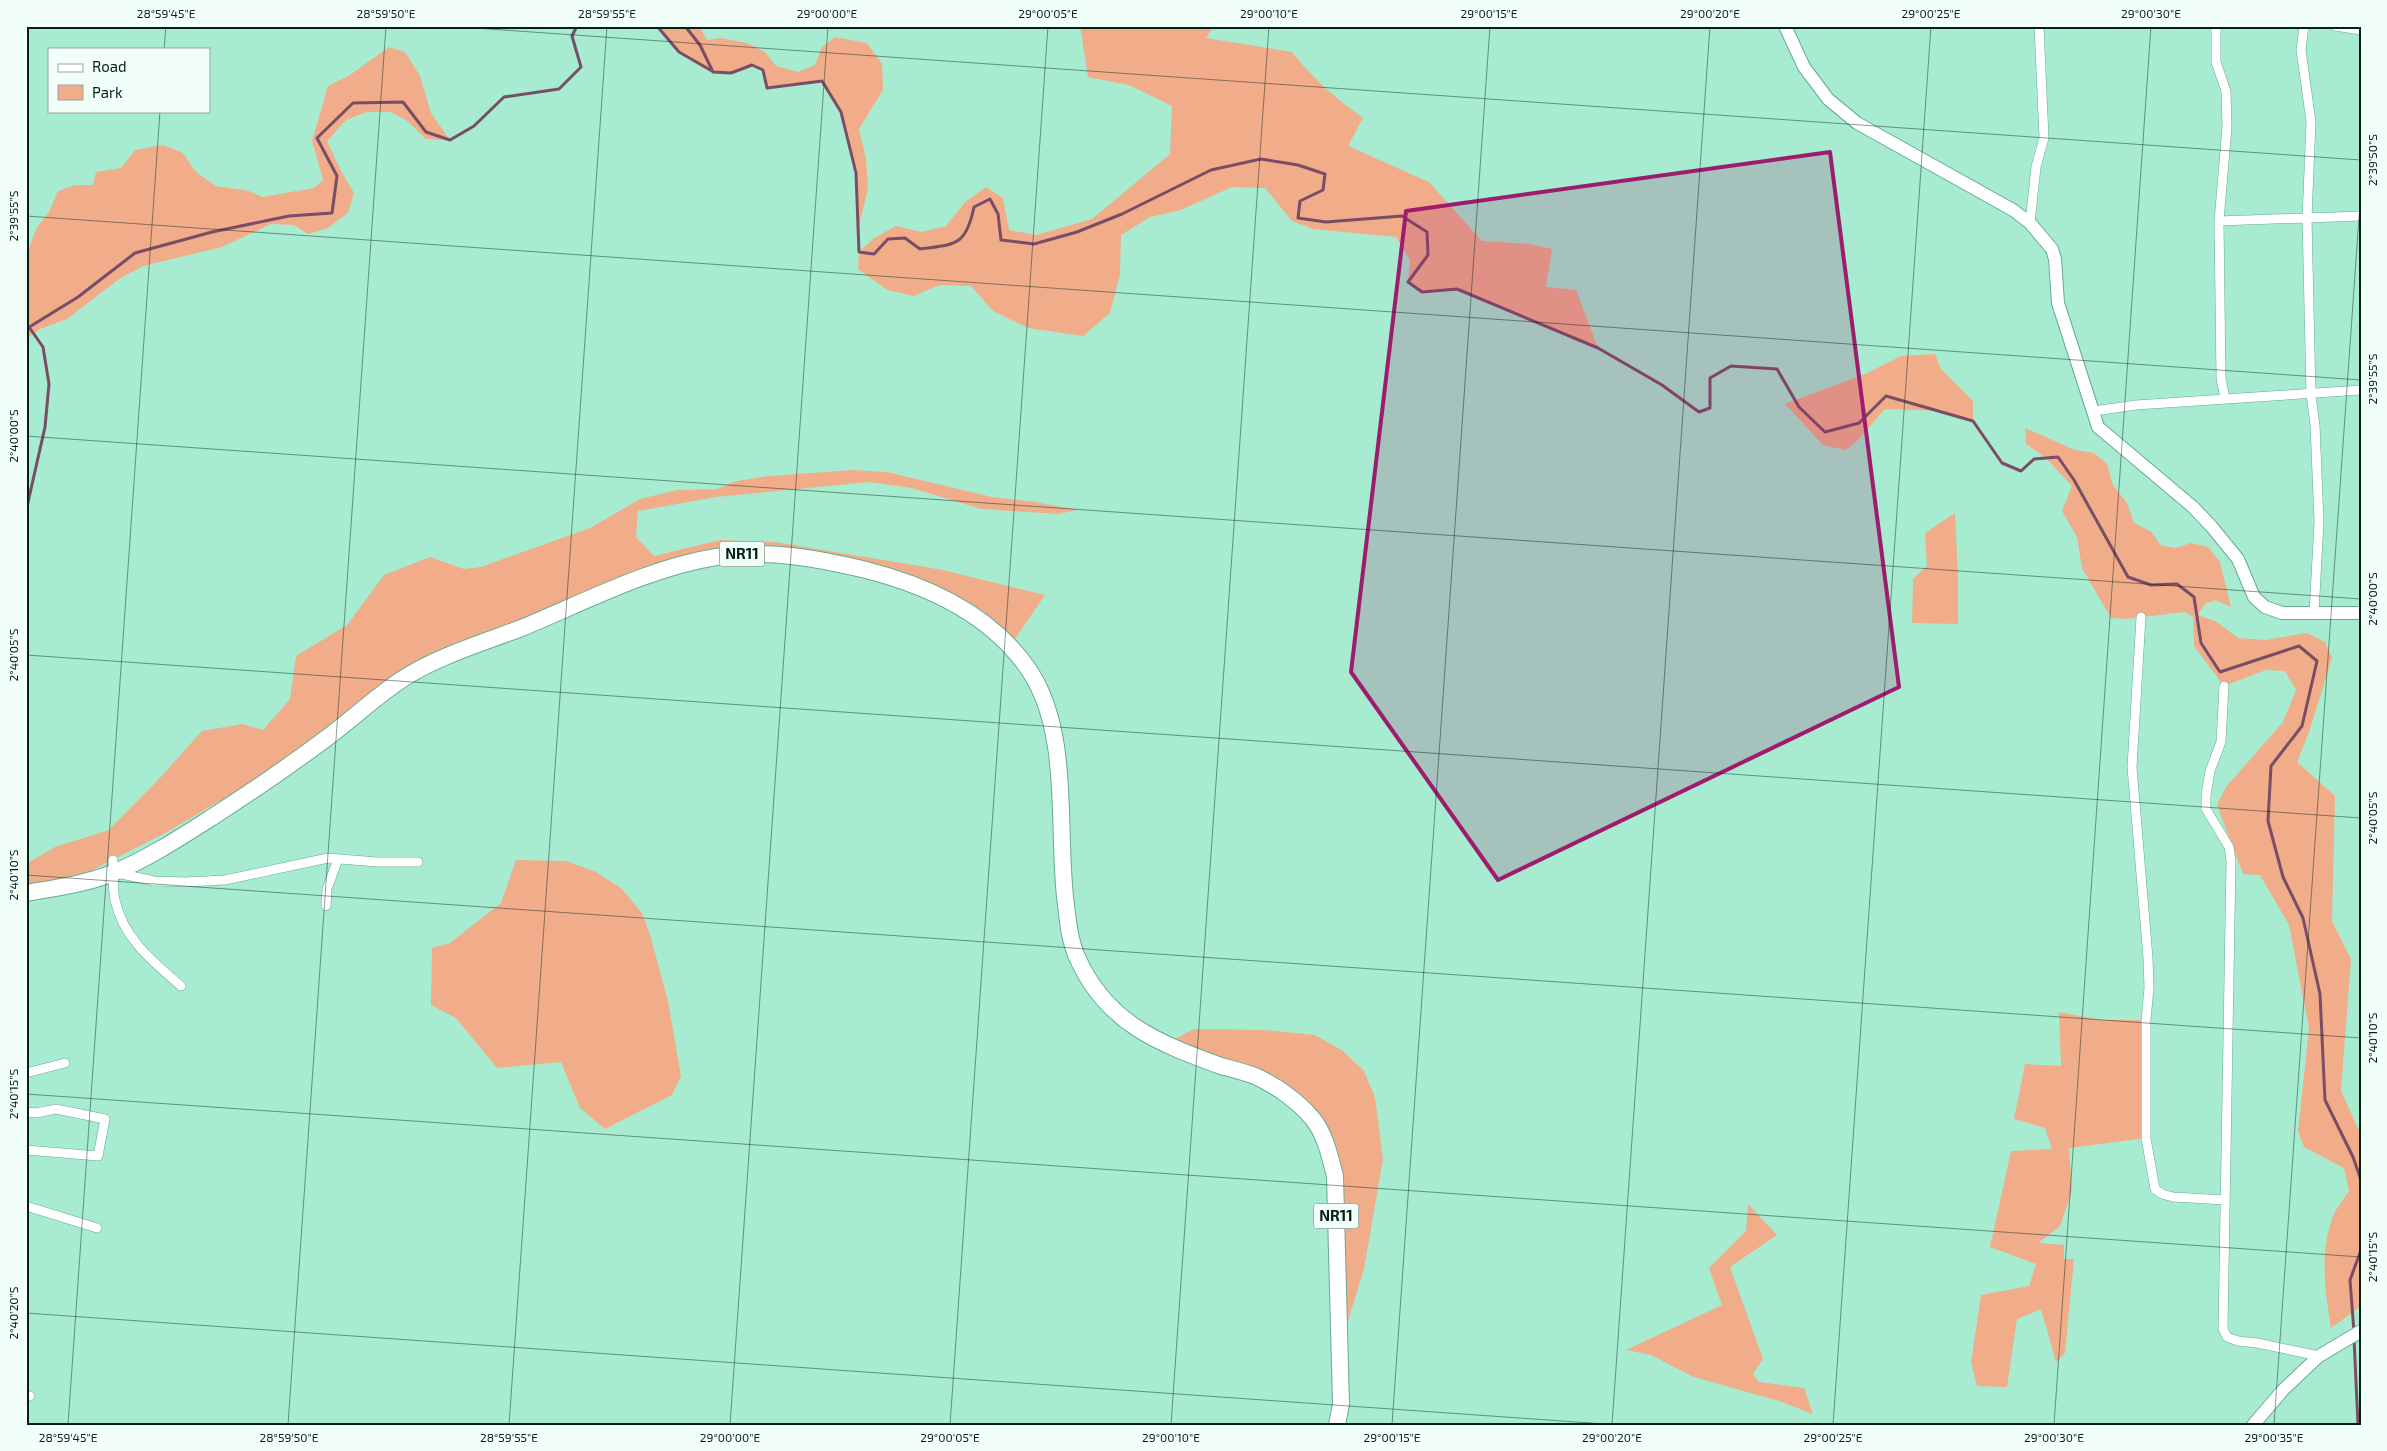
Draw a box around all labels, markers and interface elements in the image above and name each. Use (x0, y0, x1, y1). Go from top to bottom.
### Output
text: 28°59'45"E (137, 6, 196, 20)
text: 28°59'50"E (357, 6, 416, 20)
text: 28°59'55"E (578, 6, 636, 20)
text: 29°00'00"E (797, 6, 857, 20)
text: 29°00'05"E (1018, 6, 1078, 20)
text: 29°00'10"E (1240, 6, 1298, 20)
text: 29°00'15"E (1460, 6, 1518, 20)
text: 29°00'20"E (1680, 6, 1740, 20)
text: 29°00'25"E (1901, 6, 1961, 20)
text: 29°00'30"E (2121, 6, 2181, 20)
legend (48, 48, 210, 112)
text: Road (92, 57, 127, 75)
text: Park (92, 83, 123, 101)
text: 2°39'50"S (2365, 134, 2379, 186)
text: 2°39'55"S (6, 190, 20, 241)
text: 2°39'55"S (2365, 353, 2379, 404)
text: 2°40'00"S (6, 409, 20, 463)
road number: NR11 (720, 542, 764, 566)
text: 2°40'00"S (2365, 572, 2379, 626)
text: 2°40'05"S (6, 628, 20, 681)
text: 2°40'05"S (2365, 791, 2379, 844)
text: 2°40'10"S (6, 849, 20, 901)
text: 2°40'10"S (2365, 1012, 2379, 1064)
text: 2°40'15"S (6, 1069, 20, 1119)
road number: NR11 (1314, 1204, 1358, 1228)
text: 2°40'15"S (2365, 1232, 2379, 1282)
text: 2°40'20"S (6, 1286, 20, 1340)
text: 28°59'45"E (39, 1430, 98, 1444)
text: 28°59'50"E (260, 1430, 319, 1444)
text: 28°59'55"E (480, 1430, 538, 1444)
text: 29°00'00"E (700, 1430, 760, 1444)
text: 29°00'05"E (920, 1430, 980, 1444)
text: 29°00'10"E (1142, 1430, 1200, 1444)
text: 29°00'15"E (1363, 1430, 1421, 1444)
text: 29°00'20"E (1582, 1430, 1642, 1444)
text: 29°00'25"E (1803, 1430, 1863, 1444)
text: 29°00'30"E (2024, 1430, 2084, 1444)
text: 29°00'35"E (2244, 1430, 2304, 1444)

